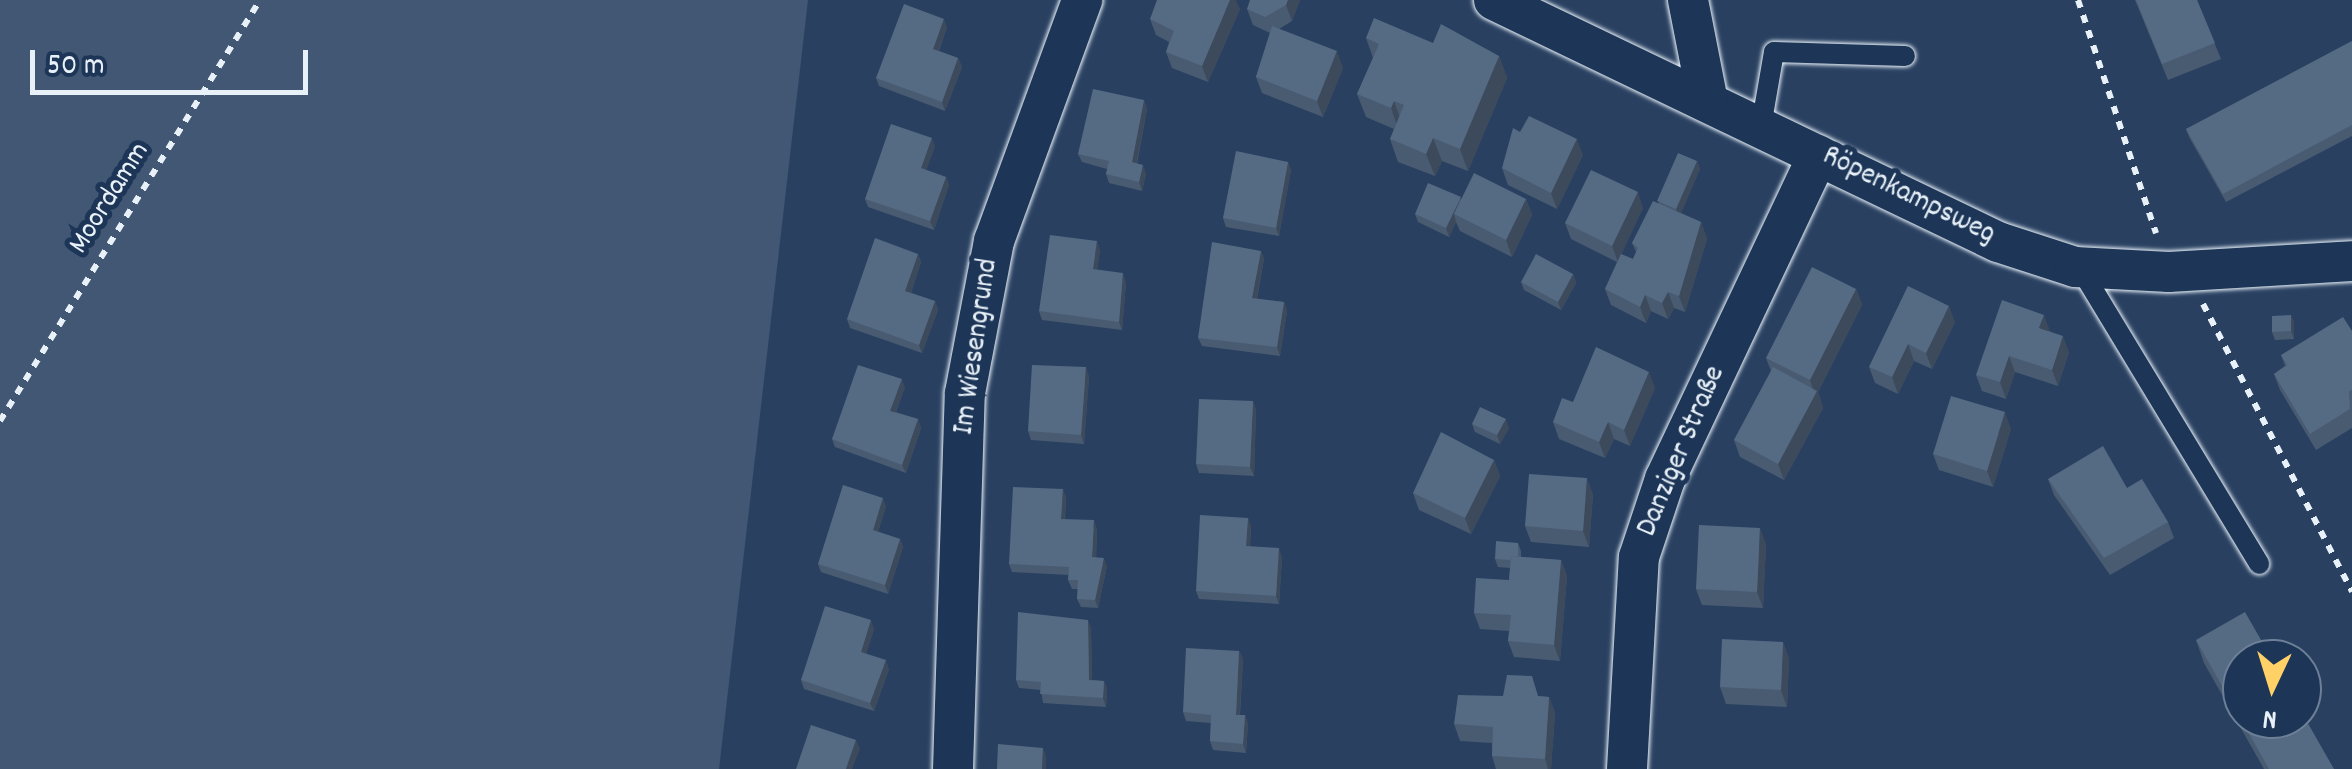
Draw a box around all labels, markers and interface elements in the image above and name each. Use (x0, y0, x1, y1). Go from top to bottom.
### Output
scale bar (35, 30, 312, 92)
text: 50 m (47, 46, 105, 89)
street label: Moordamm (63, 137, 159, 261)
street label: Röpenkampsweg (1816, 140, 2000, 254)
street label: Im Wiesengrund (948, 257, 1008, 437)
street label: Danziger Straße (1631, 361, 1735, 543)
north arrow (2222, 639, 2322, 739)
text: N (2262, 696, 2278, 737)

